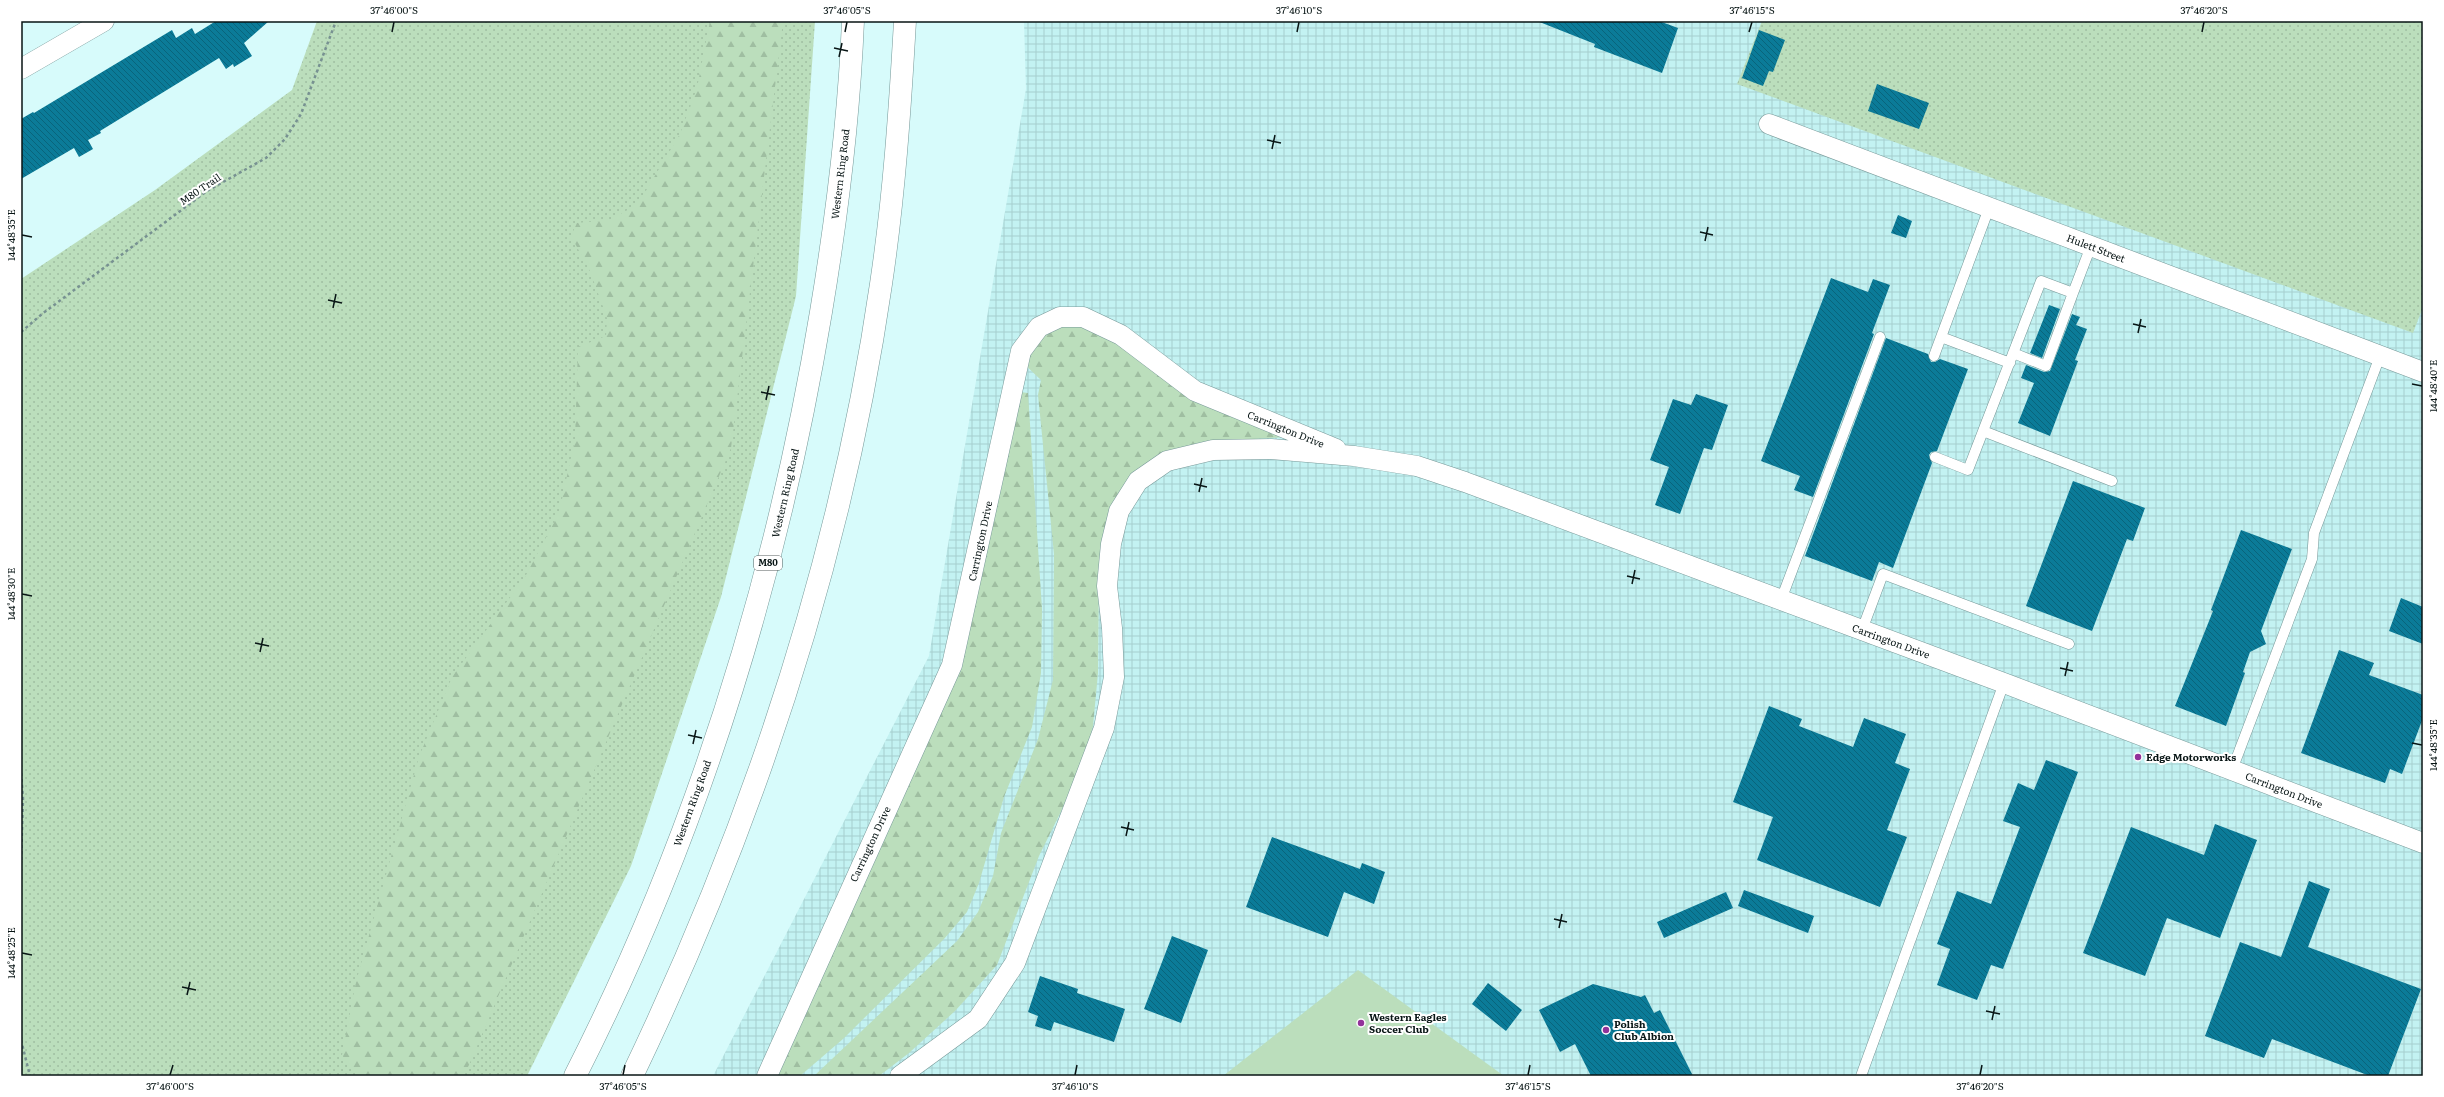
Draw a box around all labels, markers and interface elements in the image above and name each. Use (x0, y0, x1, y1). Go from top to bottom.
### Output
text: 37°46'00"S (370, 2, 418, 17)
text: 37°46'05"S (823, 2, 871, 17)
text: 37°46'10"S (1276, 2, 1322, 17)
text: 37°46'15"S (1729, 2, 1775, 17)
text: 37°46'20"S (2180, 2, 2228, 17)
street label: Western Ring Road (827, 128, 852, 220)
street label: M80 Trail (176, 169, 224, 208)
text: 144°48'35"E (3, 209, 18, 261)
street label: Hulett Street (2065, 230, 2128, 266)
text: 144°48'40"E (2425, 360, 2440, 412)
street label: Carrington Drive (1245, 406, 1327, 451)
street label: Western Ring Road (767, 447, 802, 539)
street label: Carrington Drive (964, 499, 995, 582)
road number: M80 (754, 556, 782, 570)
text: 144°48'30"E (3, 568, 18, 620)
street label: Carrington Drive (1850, 619, 1932, 662)
text: 144°48'35"E (2425, 719, 2440, 771)
place label: Edge Motorworks (2146, 749, 2236, 764)
marker: Edge Motorworks (2133, 752, 2143, 762)
street label: Western Ring Road (669, 758, 714, 848)
street label: Carrington Drive (2243, 768, 2325, 811)
street label: Carrington Drive (845, 804, 894, 884)
text: 144°48'25"E (3, 927, 18, 979)
place label: Western Eagles Soccer Club (1369, 1009, 1447, 1036)
place label: Polish Club Albion (1614, 1016, 1674, 1043)
marker: Western Eagles Soccer Club (1356, 1018, 1366, 1028)
marker: Polish Club Albion (1601, 1025, 1611, 1035)
text: 37°46'00"S (146, 1078, 194, 1093)
text: 37°46'05"S (599, 1078, 647, 1093)
text: 37°46'10"S (1052, 1078, 1098, 1093)
text: 37°46'15"S (1505, 1078, 1551, 1093)
text: 37°46'20"S (1956, 1078, 2004, 1093)

